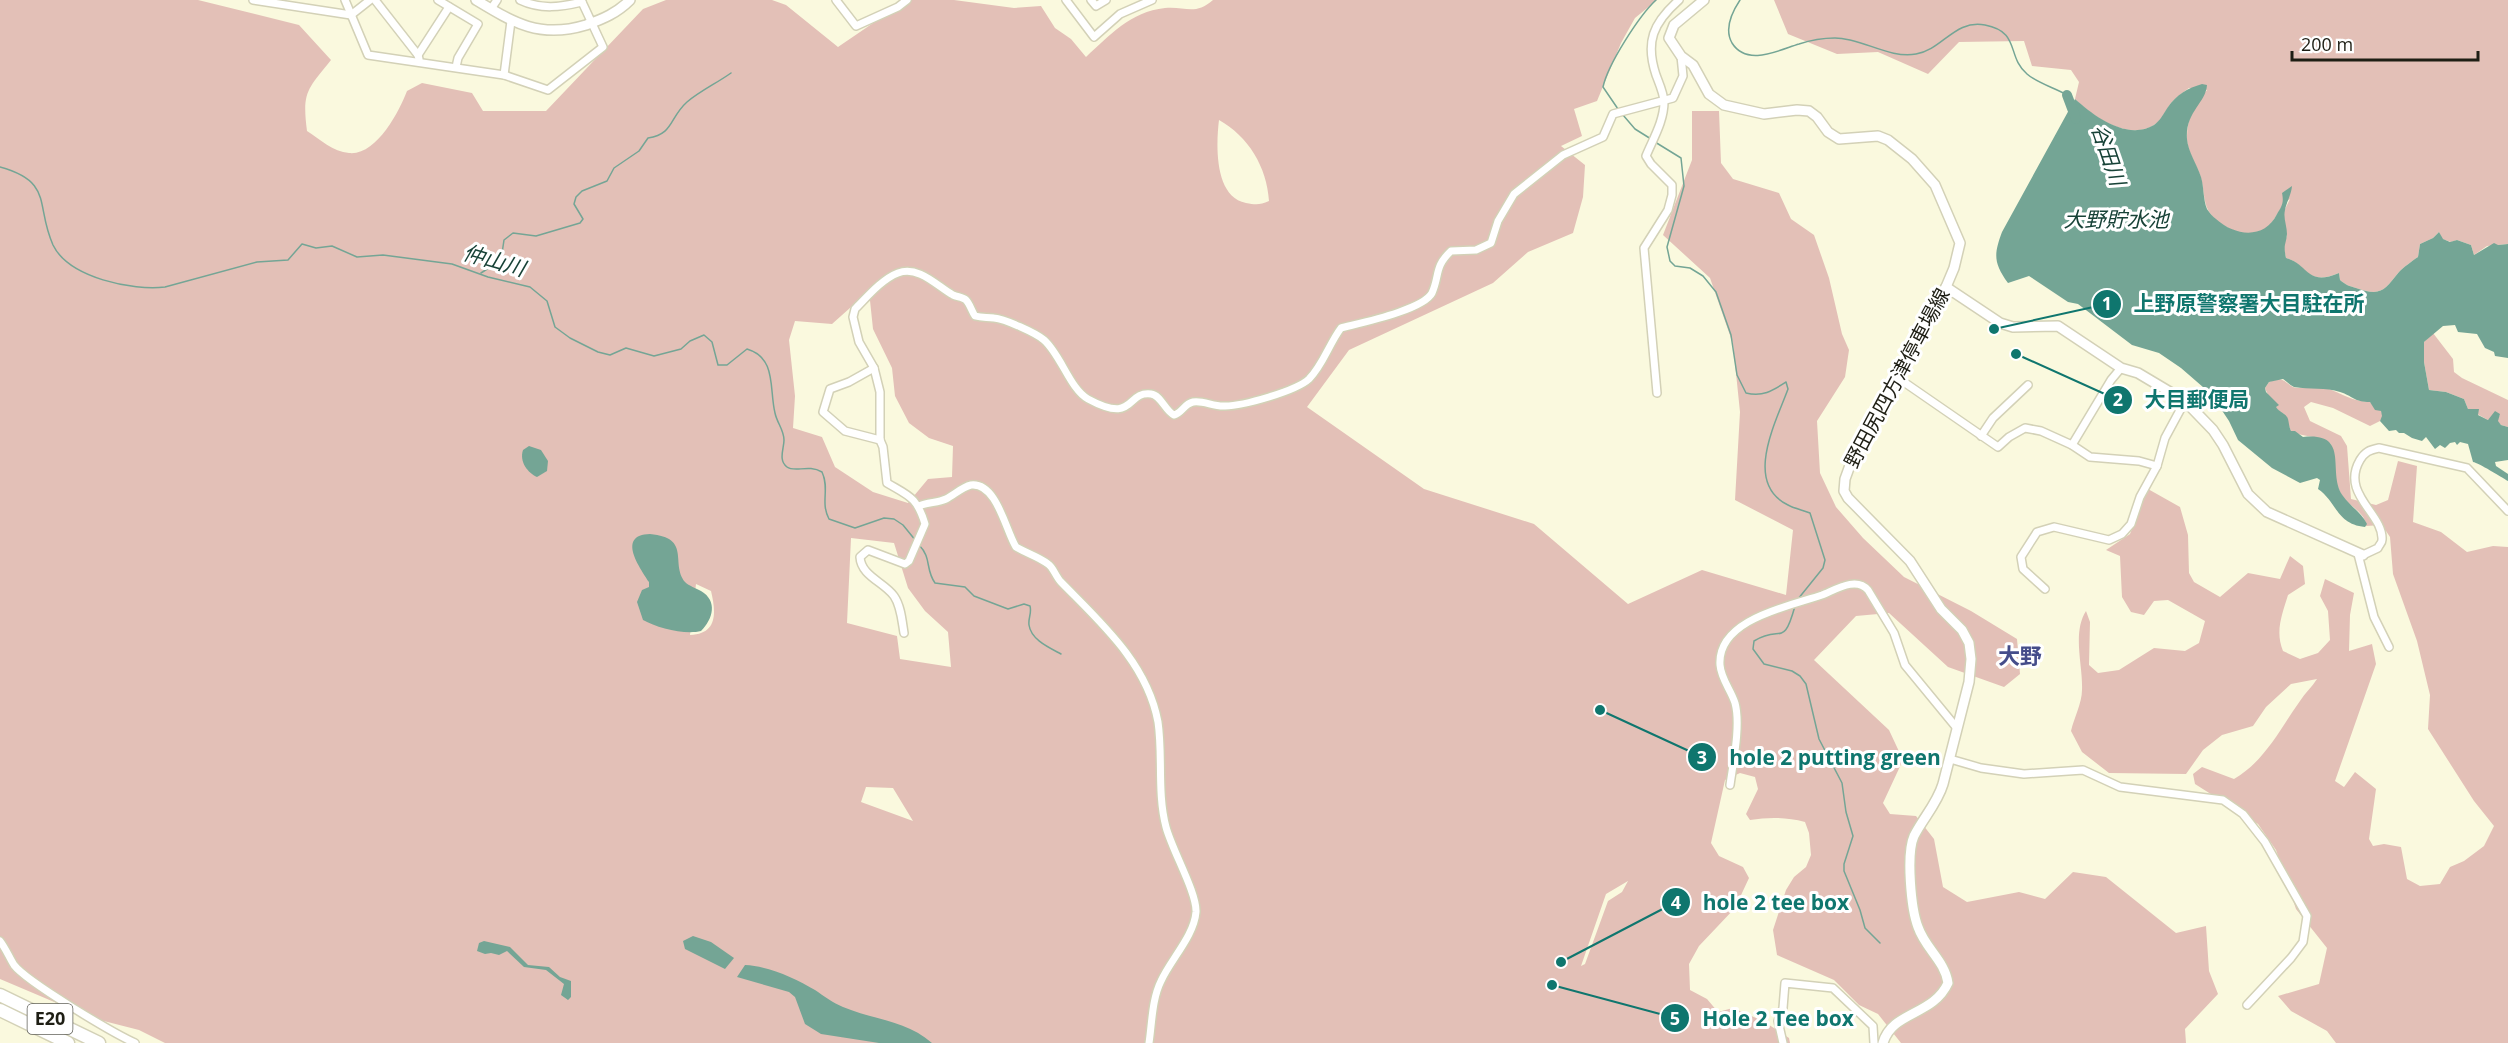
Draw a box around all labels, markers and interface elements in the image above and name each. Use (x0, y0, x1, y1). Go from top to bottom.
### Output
scale bar (2292, 24, 2478, 62)
text: 200 m (2301, 32, 2353, 56)
water label: 谷田川 (2085, 120, 2133, 191)
water label: 大野貯水池 (2064, 205, 2170, 233)
water label: 仲山川 (460, 238, 530, 283)
street label: 野田尻四方津停車場線 (1838, 283, 1955, 472)
callout: 上野原警察署大目駐在所 (2092, 284, 2377, 323)
text: 上野原警察署大目駐在所 (2134, 289, 2365, 317)
text: 1 (2102, 291, 2112, 315)
callout: 大目郵便局 (2103, 380, 2262, 419)
text: 大目郵便局 (2145, 385, 2250, 413)
text: 2 (2113, 387, 2123, 411)
district label: 大野 (1998, 640, 2042, 670)
callout: hole 2 putting green (1687, 738, 1952, 777)
text: hole 2 putting green (1729, 743, 1941, 771)
text: 3 (1697, 745, 1707, 769)
callout: hole 2 tee box (1661, 883, 1861, 922)
text: hole 2 tee box (1703, 888, 1850, 916)
text: 4 (1671, 890, 1681, 914)
callout: Hole 2 Tee box (1660, 999, 1866, 1038)
road number: E20 (28, 1004, 72, 1034)
text: Hole 2 Tee box (1702, 1004, 1855, 1032)
text: 5 (1670, 1006, 1680, 1030)

